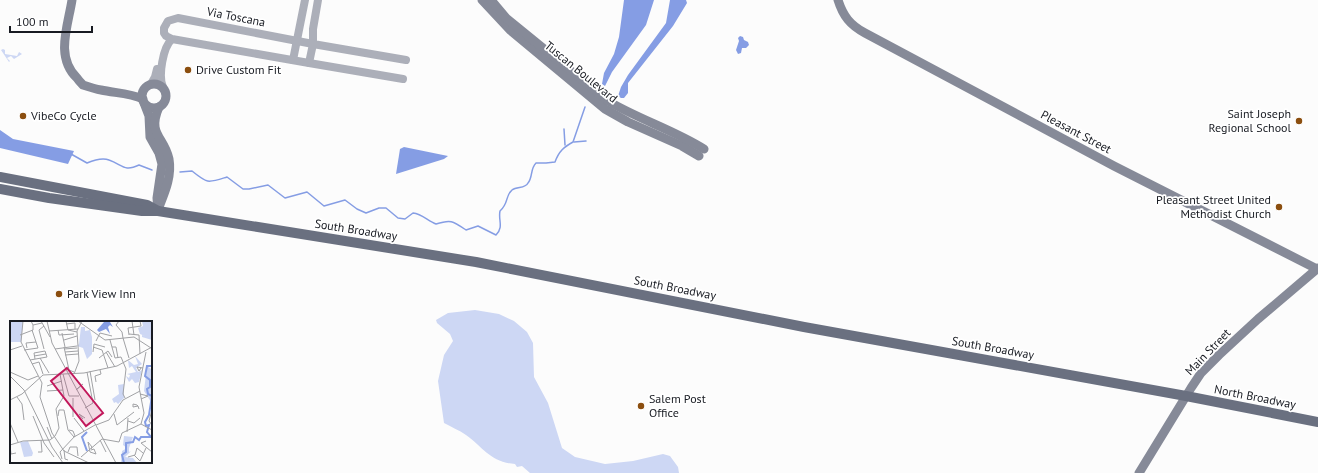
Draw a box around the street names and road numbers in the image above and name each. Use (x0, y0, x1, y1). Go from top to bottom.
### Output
street label: Via Toscana (205, 3, 267, 30)
street label: Tuscan Boulevard (542, 38, 621, 106)
street label: Pleasant Street (1038, 107, 1114, 156)
street label: South Broadway (314, 216, 399, 244)
street label: South Broadway (633, 272, 718, 303)
street label: Main Street (1182, 325, 1234, 378)
street label: South Broadway (951, 333, 1036, 362)
street label: North Broadway (1213, 381, 1298, 412)

